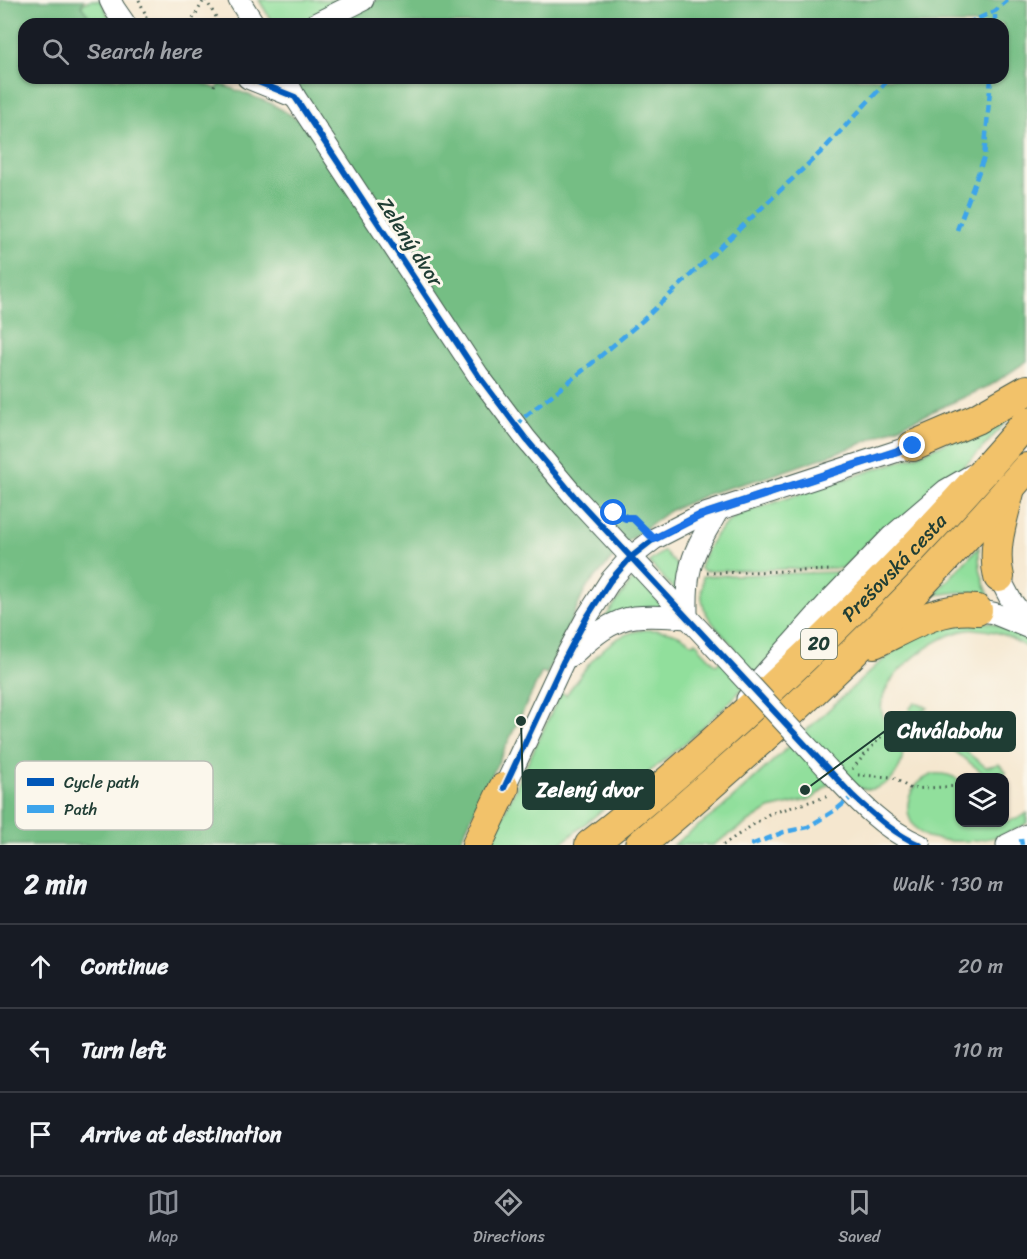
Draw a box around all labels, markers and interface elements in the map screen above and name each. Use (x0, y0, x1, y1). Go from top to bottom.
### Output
search box (18, 18, 1009, 84)
text: Search here (87, 32, 203, 71)
icon: search (39, 35, 72, 68)
street label: Zelený dvor (368, 190, 453, 296)
route end (899, 432, 925, 458)
route start (600, 499, 626, 525)
street label: Prešovská cesta (833, 504, 956, 630)
road number: 20 (801, 629, 837, 659)
callout: Chválabohu (885, 712, 1015, 751)
text: Chválabohu (896, 712, 1003, 750)
legend (15, 761, 213, 830)
text: Cycle path (64, 768, 139, 797)
callout: Zelený dvor (523, 770, 654, 809)
text: Zelený dvor (535, 771, 645, 809)
map controls (955, 773, 1009, 827)
button: layers (955, 773, 1009, 827)
text: Path (64, 795, 97, 824)
text: 2 min (24, 861, 87, 907)
text: Walk · 130 m (893, 867, 1003, 902)
text: Continue (81, 947, 169, 986)
text: 20 m (958, 949, 1003, 984)
icon: ahead (24, 950, 57, 983)
text: Turn left (81, 1031, 166, 1070)
text: 110 m (953, 1033, 1003, 1068)
icon: left (24, 1034, 57, 1067)
text: Arrive at destination (81, 1115, 282, 1154)
icon: arrive (24, 1118, 57, 1151)
tab: Map (147, 1186, 180, 1251)
tab: Directions (473, 1186, 545, 1251)
tab: Saved (838, 1186, 880, 1251)

